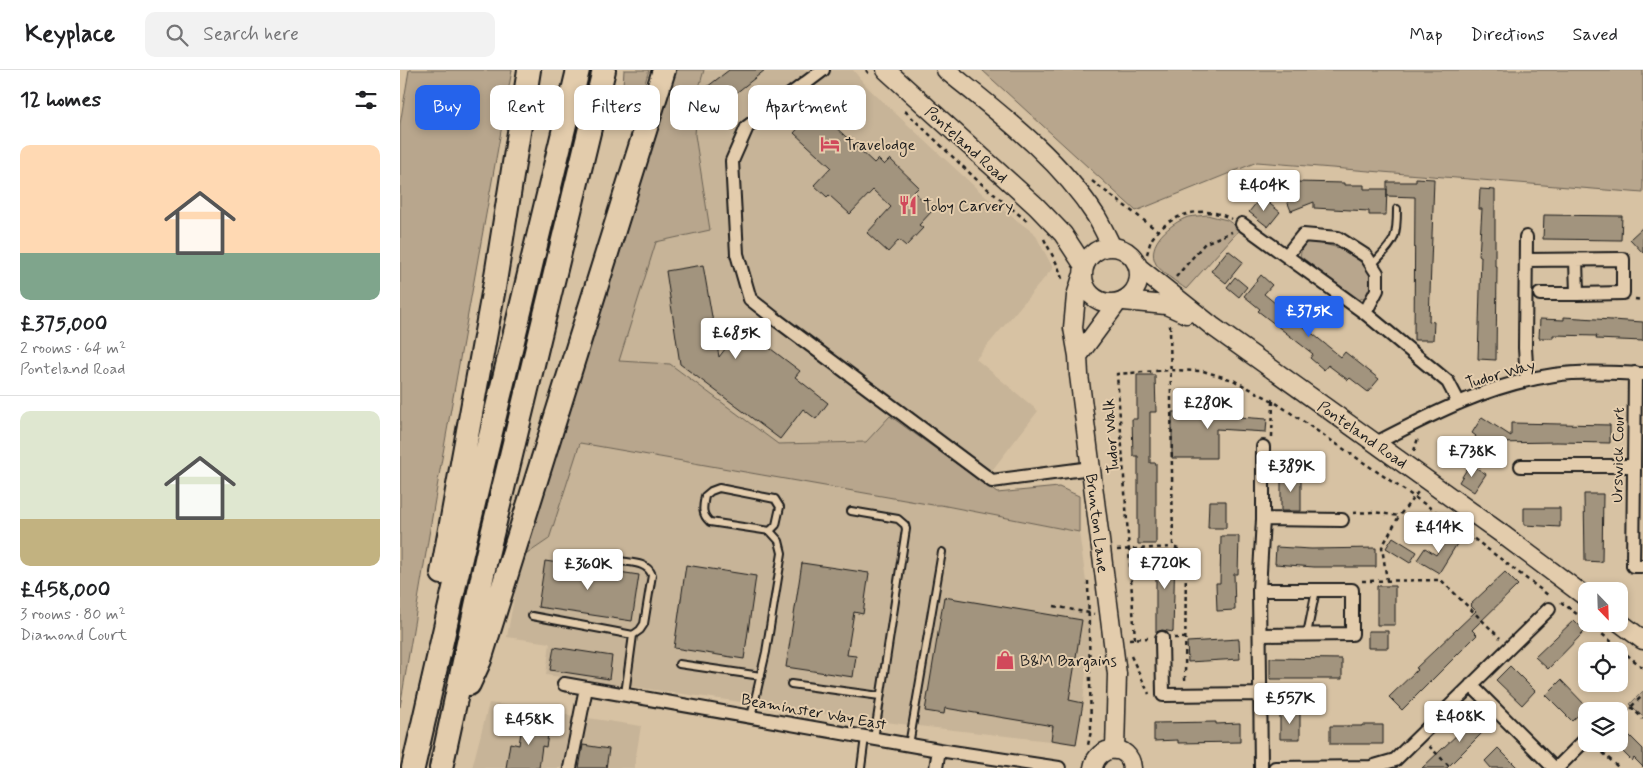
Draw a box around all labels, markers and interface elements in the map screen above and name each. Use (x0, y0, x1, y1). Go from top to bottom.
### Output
search box (145, 12, 495, 57)
text: Keyplace (25, 19, 115, 50)
icon: search (163, 21, 191, 49)
text: Search here (203, 22, 299, 47)
text: Map (1410, 23, 1443, 47)
text: Directions (1471, 23, 1545, 47)
text: Saved (1573, 23, 1618, 47)
chip: Buy (415, 85, 480, 130)
chip: Rent (490, 85, 564, 130)
chip: Filters (574, 85, 660, 130)
chip: New (670, 85, 738, 130)
chip: Apartment (748, 85, 866, 130)
text: 12 homes (20, 86, 101, 114)
icon: filters (352, 86, 380, 114)
street label: Ponteland Road (920, 102, 1012, 188)
hotel icon: Travelodge (819, 133, 841, 155)
place label: Travelodge (845, 135, 915, 157)
pin: £404K (1229, 170, 1299, 212)
text: £404K (1239, 175, 1289, 196)
icon: home (155, 178, 245, 268)
restaurant icon: Toby Carvery (897, 194, 919, 216)
place label: Toby Carvery (923, 196, 1013, 217)
pin: £375K (1274, 296, 1344, 338)
text: £375K (1286, 301, 1332, 322)
text: £375,000 (20, 310, 107, 338)
pin: £685K (701, 318, 771, 360)
text: £685K (712, 323, 760, 344)
text: 2 rooms · 64 m² (20, 338, 126, 359)
street label: Tudor Way (1463, 354, 1538, 394)
text: Ponteland Road (20, 359, 125, 380)
pin: £280K (1173, 388, 1243, 430)
text: £280K (1184, 393, 1232, 414)
street label: Ponteland Road (1313, 396, 1411, 474)
street label: Tudor Walk (1098, 398, 1125, 474)
street label: Urswick Court (1607, 407, 1630, 503)
pin: £738K (1437, 436, 1507, 478)
text: £738K (1448, 441, 1496, 462)
icon: home (155, 443, 245, 533)
pin: £389K (1256, 450, 1326, 493)
text: £389K (1268, 456, 1314, 477)
street label: Brunton Lane (1080, 472, 1113, 574)
pin: £414K (1404, 512, 1474, 554)
text: £414K (1415, 517, 1463, 538)
pin: £360K (553, 548, 623, 591)
pin: £720K (1130, 548, 1200, 590)
text: £720K (1140, 553, 1190, 574)
text: £360K (564, 554, 612, 575)
text: £458,000 (20, 576, 110, 604)
north arrow (1578, 582, 1628, 632)
map controls (1578, 582, 1628, 752)
text: 3 rooms · 80 m² (20, 604, 126, 625)
text: Diamond Court (20, 625, 127, 646)
button: locate (1578, 642, 1628, 692)
shop icon: B&M Bargains (994, 649, 1016, 671)
place label: B&M Bargains (1020, 651, 1117, 672)
pin: £557K (1255, 682, 1325, 725)
text: £557K (1265, 688, 1315, 709)
street label: Beaminster Way East (739, 689, 888, 736)
pin: £408K (1425, 700, 1495, 743)
button: layers (1578, 702, 1628, 752)
pin: £458K (494, 704, 564, 746)
text: £408K (1435, 706, 1485, 727)
text: £458K (504, 709, 554, 730)

